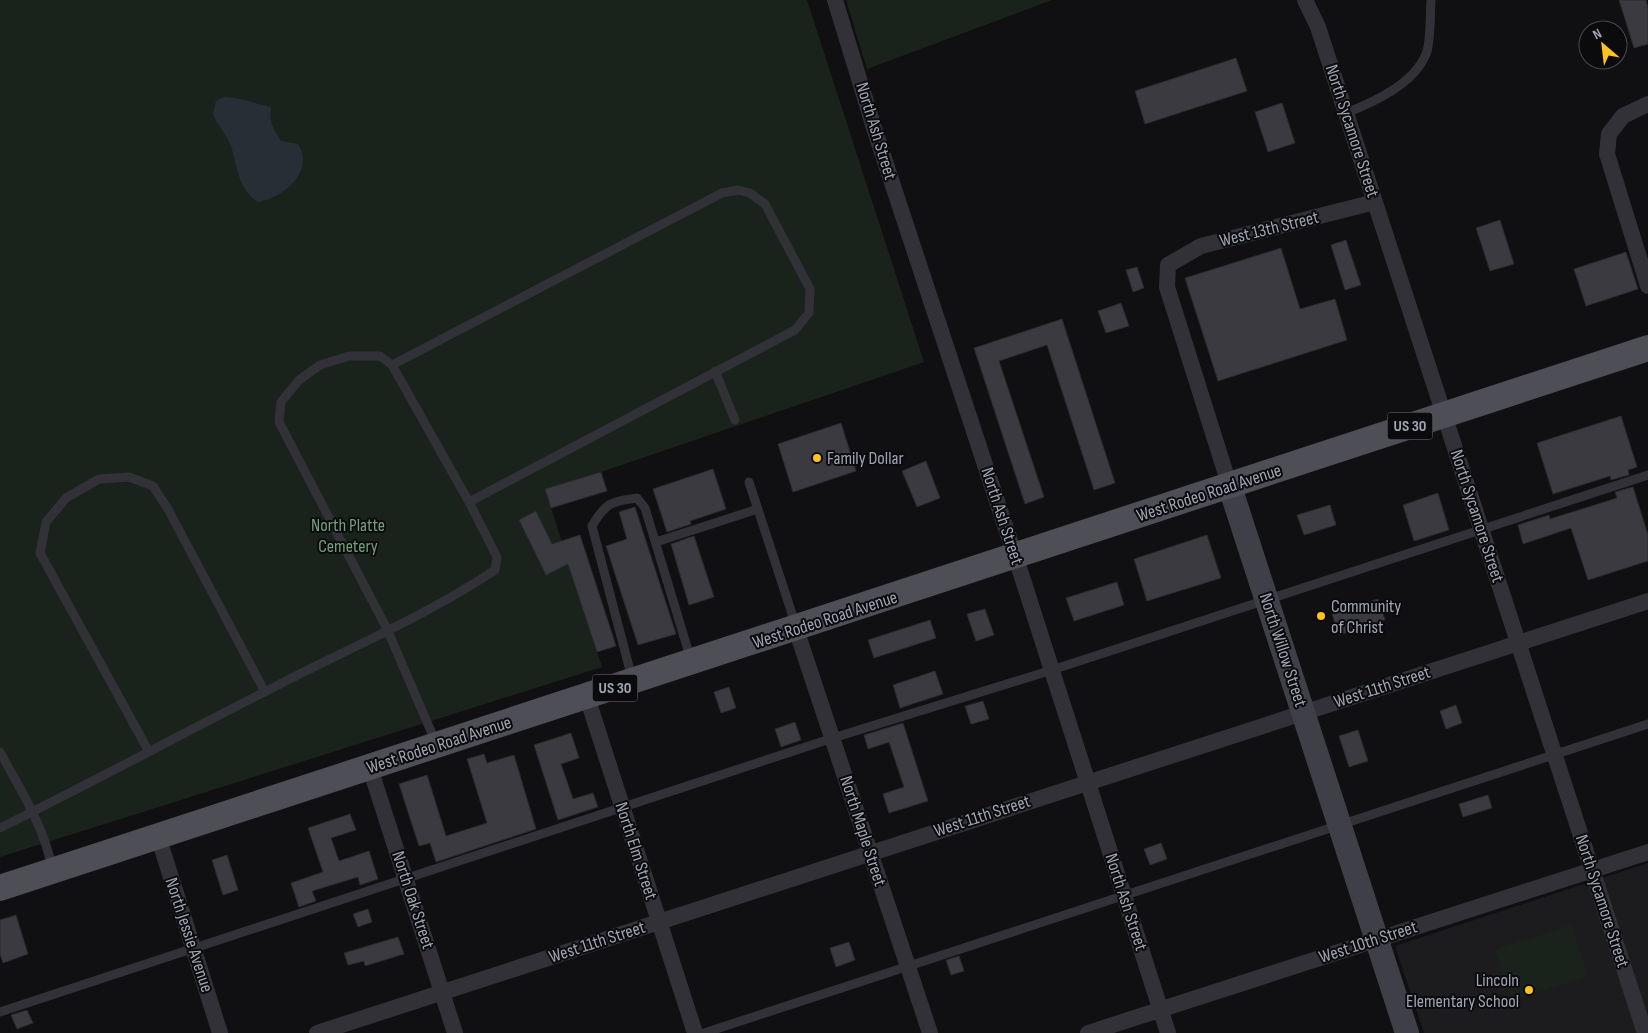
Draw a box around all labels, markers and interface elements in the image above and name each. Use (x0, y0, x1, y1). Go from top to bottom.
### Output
north arrow (1578, 20, 1628, 70)
text: N (1590, 25, 1604, 43)
street label: North Sycamore Street (1321, 62, 1384, 201)
street label: North Ash Street (851, 80, 901, 183)
street label: West 13th Street (1217, 206, 1321, 251)
road number: US 30 (1388, 412, 1432, 440)
street label: North Sycamore Street (1446, 447, 1509, 586)
place label: Family Dollar (827, 448, 904, 469)
marker: Family Dollar (811, 452, 823, 464)
street label: West Rodeo Road Avenue (1134, 460, 1284, 526)
street label: North Ash Street (976, 465, 1028, 568)
park label: North Platte Cemetery (311, 515, 385, 557)
street label: West Rodeo Road Avenue (750, 587, 900, 653)
street label: North Willow Street (1255, 591, 1311, 710)
place label: Community of Christ (1331, 596, 1401, 638)
marker: Community of Christ (1315, 610, 1327, 622)
street label: West 11th Street (1331, 661, 1433, 712)
road number: US 30 (592, 674, 638, 701)
street label: West Rodeo Road Avenue (364, 712, 514, 778)
street label: North Maple Street (835, 773, 891, 889)
street label: West 11th Street (931, 790, 1033, 841)
street label: North Elm Street (610, 800, 662, 903)
street label: North Sycamore Street (1571, 832, 1634, 971)
street label: North Oak Street (387, 849, 439, 952)
street label: North Ash Street (1100, 851, 1152, 954)
street label: North Jessie Avenue (161, 875, 217, 995)
street label: West 11th Street (546, 916, 648, 967)
street label: West 10th Street (1316, 916, 1420, 968)
place label: Lincoln Elementary School (1406, 970, 1519, 1012)
marker: Lincoln Elementary School (1523, 984, 1535, 996)

